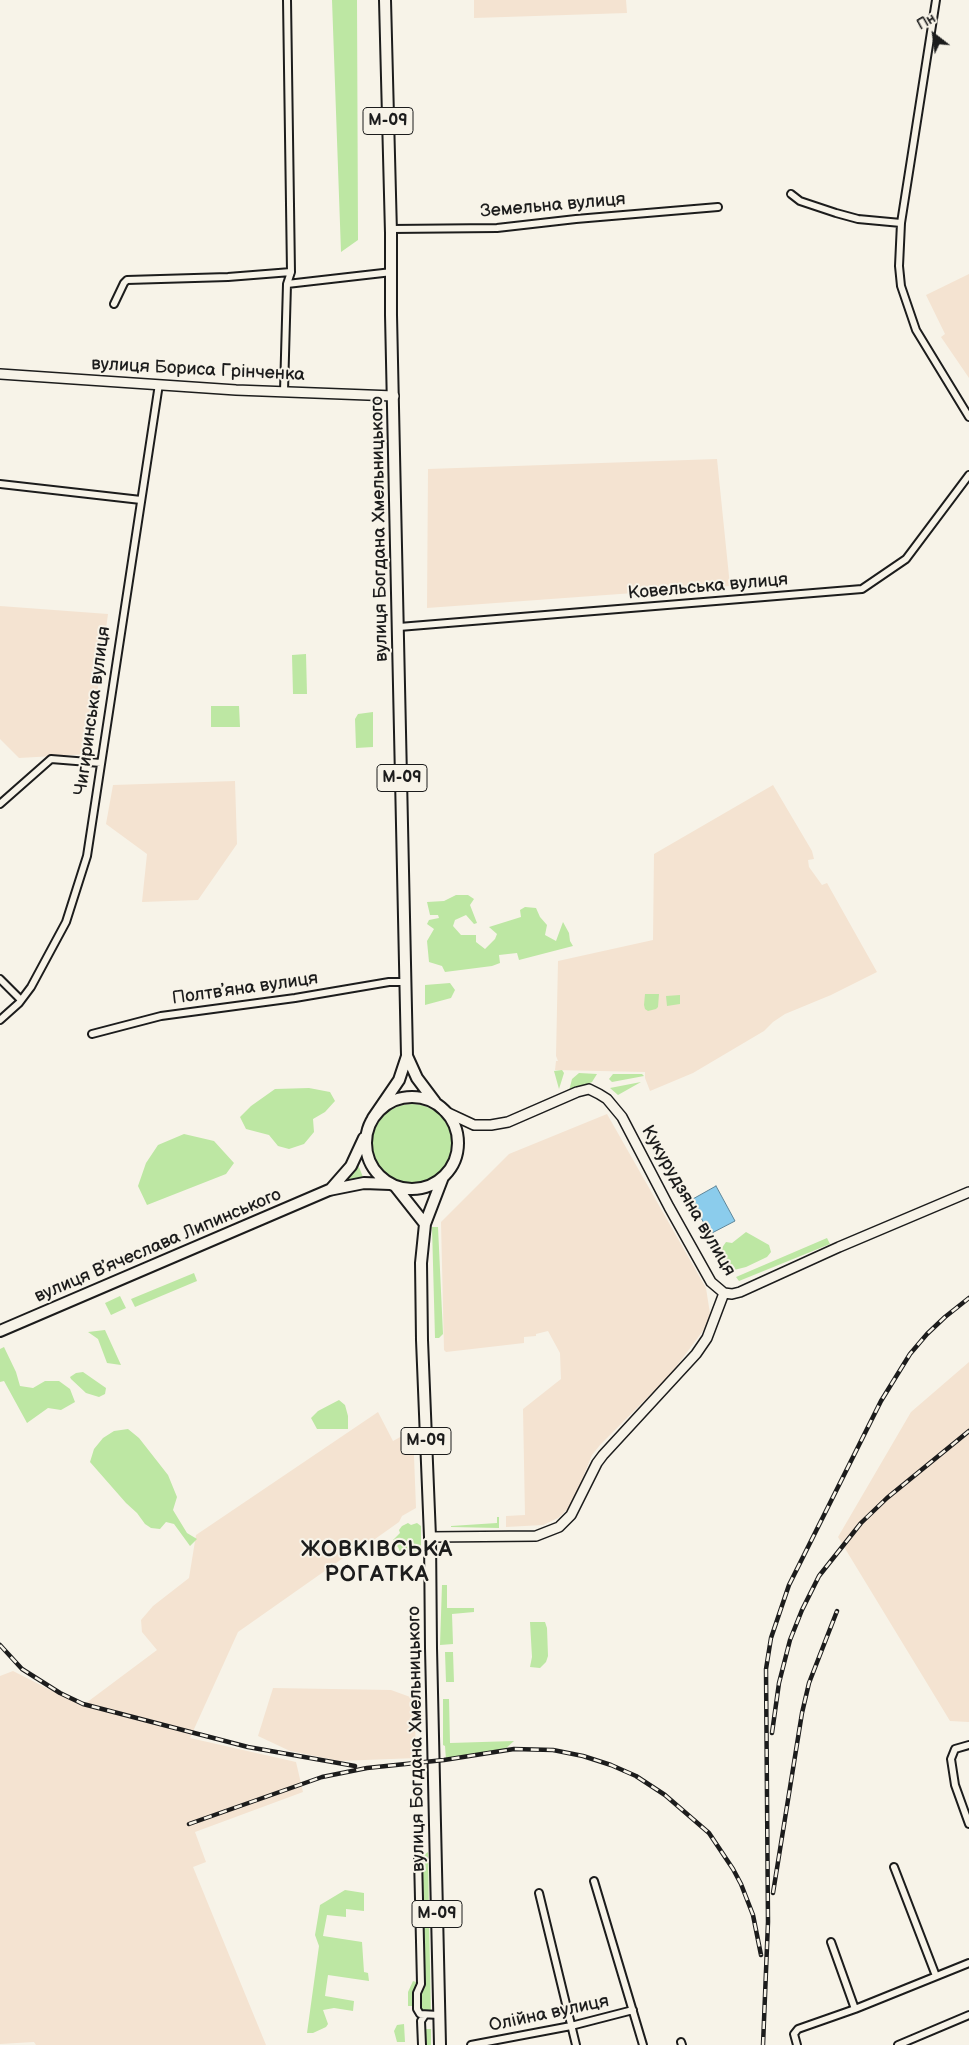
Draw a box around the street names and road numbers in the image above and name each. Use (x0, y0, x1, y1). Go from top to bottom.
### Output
road number: М-09 (363, 108, 413, 134)
street label: Земельна вулиця (479, 189, 627, 223)
street label: вулиця Бориса Грінченка (91, 354, 305, 386)
street label: вулиця Богдана Хмельницького (367, 396, 393, 662)
street label: Ковельська вулиця (627, 569, 789, 605)
street label: Чигиринська вулиця (70, 625, 116, 797)
road number: М-09 (377, 764, 427, 791)
street label: Полтвʼяна вулиця (171, 968, 319, 1010)
street label: Кукурудзяна вулиця (636, 1122, 740, 1280)
street label: вулиця Вʼячеслава Липинського (31, 1184, 285, 1308)
road number: М-09 (401, 1428, 451, 1454)
street label: вулиця Богдана Хмельницького (404, 1606, 430, 1872)
road number: М-09 (412, 1900, 462, 1928)
street label: Олійна вулиця (487, 1991, 611, 2037)

